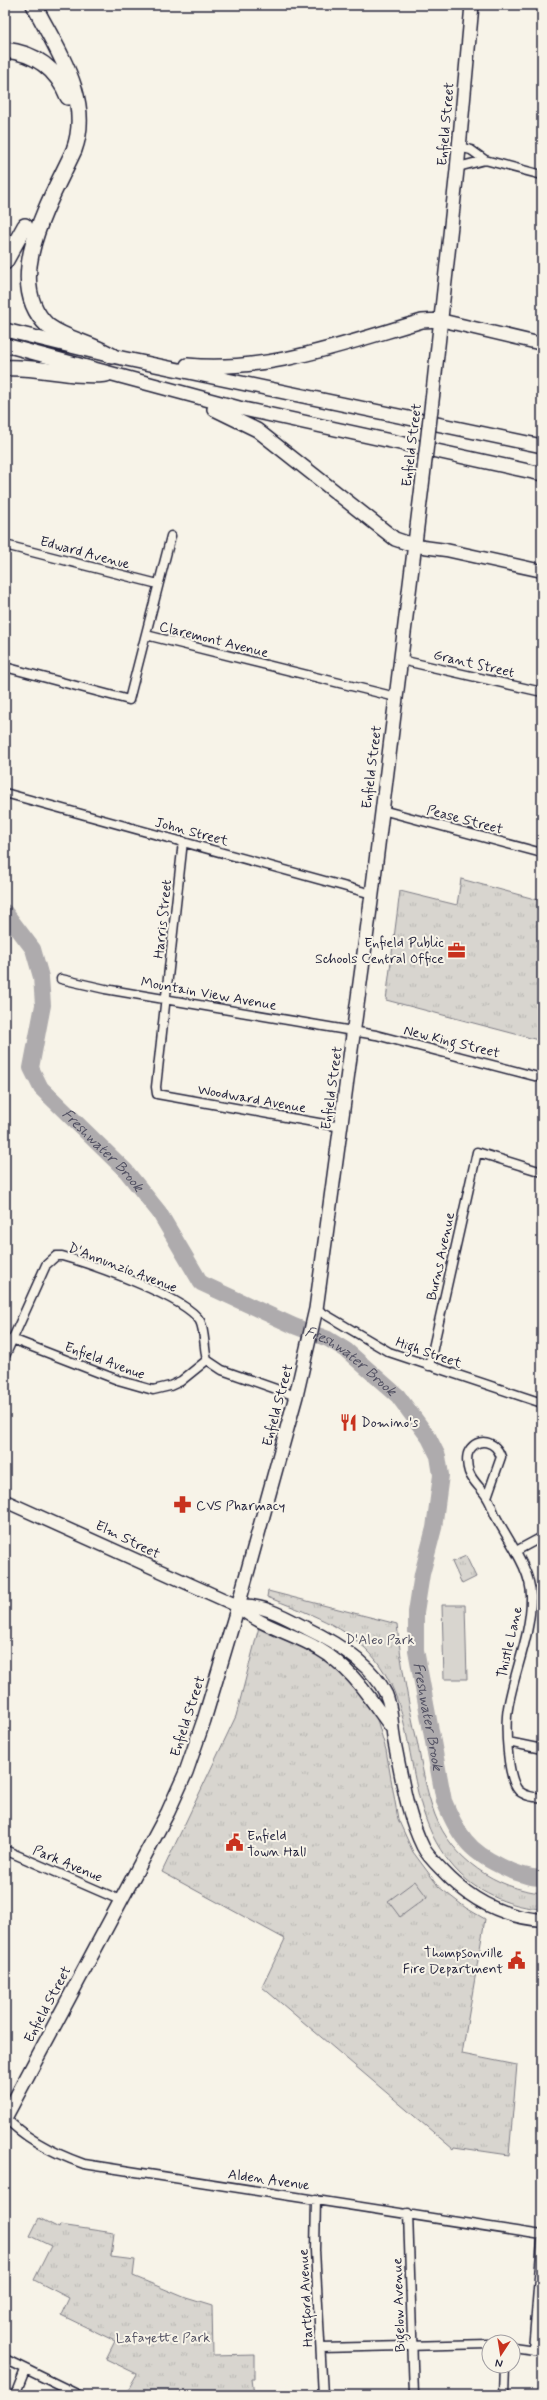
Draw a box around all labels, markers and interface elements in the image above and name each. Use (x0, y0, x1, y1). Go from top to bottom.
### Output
street label: Enfield Street (433, 81, 459, 167)
street label: Enfield Street (398, 402, 426, 488)
street label: Edward Avenue (38, 532, 132, 574)
street label: Claremont Avenue (157, 618, 270, 662)
street label: Grant Street (432, 646, 516, 682)
street label: Enfield Street (358, 724, 386, 810)
street label: Pease Street (425, 801, 505, 839)
street label: John Street (153, 814, 231, 851)
street label: Harris Street (150, 879, 176, 960)
place label: Enfield Public Schools Central Office (315, 934, 444, 968)
office icon: Enfield Public Schools Central Office (447, 940, 467, 960)
street label: Mountain View Avenue (139, 973, 278, 1015)
street label: New King Street (401, 1021, 502, 1065)
street label: Enfield Street (317, 1045, 347, 1131)
street label: Woodward Avenue (196, 1081, 308, 1117)
water label: Freshwater Brook (57, 1105, 149, 1198)
street label: Burns Avenue (423, 1210, 459, 1302)
street label: D'Annunzio Avenue (66, 1239, 180, 1297)
water label: Freshwater Brook (302, 1322, 402, 1402)
street label: High Street (392, 1333, 465, 1375)
street label: Enfield Avenue (62, 1338, 147, 1384)
street label: Enfield Street (258, 1362, 298, 1448)
restaurant icon: Domino's (338, 1412, 358, 1432)
place label: Domino's (361, 1414, 418, 1432)
pharmacy icon: CVS Pharmacy (173, 1495, 193, 1515)
place label: CVS Pharmacy (196, 1497, 285, 1515)
street label: Elm Street (92, 1517, 163, 1563)
street label: Thistle Lane (493, 1604, 527, 1680)
park label: D'Aleo Park (345, 1631, 415, 1649)
water label: Freshwater Brook (408, 1661, 447, 1774)
street label: Enfield Street (166, 1673, 210, 1759)
place label: Enfield Town Hall (247, 1827, 306, 1861)
public building icon: Enfield Town Hall (224, 1833, 244, 1853)
street label: Park Avenue (30, 1841, 105, 1887)
place label: Thompsonville Fire Department (403, 1944, 503, 1978)
public building icon: Thompsonville Fire Department (506, 1950, 526, 1970)
street label: Enfield Street (20, 1963, 76, 2046)
street label: Alden Avenue (227, 2165, 311, 2195)
street label: Hartford Avenue (294, 2248, 320, 2348)
street label: Bigelow Avenue (388, 2257, 412, 2352)
park label: Lafayette Park (116, 2329, 210, 2347)
north arrow (481, 2334, 521, 2374)
text: N (494, 2355, 504, 2370)

